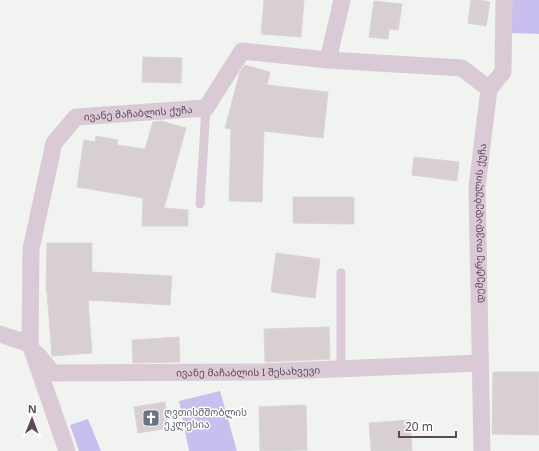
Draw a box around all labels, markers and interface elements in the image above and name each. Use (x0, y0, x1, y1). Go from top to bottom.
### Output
street label: ივანე მაჩაბლის ქუჩა (83, 102, 193, 123)
street label: დემეტრე თავდადებულის ქუჩა (469, 143, 489, 303)
street label: ივანე მაჩაბლის I შესახვევი (176, 363, 321, 379)
north arrow (12, 399, 52, 439)
text: N (28, 401, 37, 416)
place label: ღვთისმშობლის ეკლესია (164, 405, 247, 431)
church icon: ღვთისმშობლის ეკლესია (141, 408, 161, 428)
scale bar (399, 413, 456, 439)
text: 20 m (405, 418, 433, 435)

